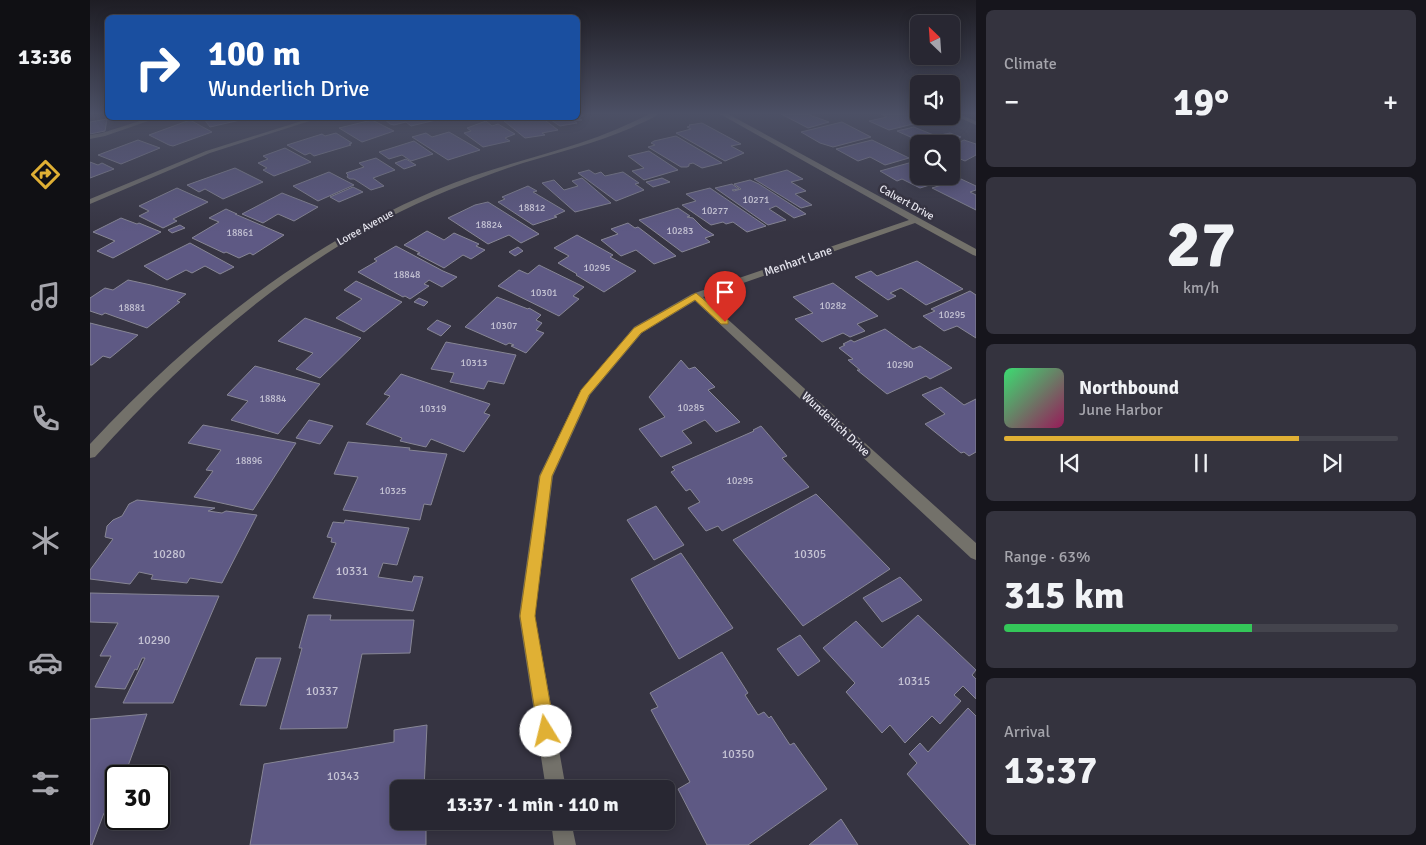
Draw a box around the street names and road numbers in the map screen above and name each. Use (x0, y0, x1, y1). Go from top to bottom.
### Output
street label: Calvert Drive (877, 182, 936, 223)
street label: Loree Avenue (335, 207, 396, 248)
street label: Menhart Lane (762, 243, 834, 280)
street label: Wunderlich Drive (798, 389, 873, 460)

